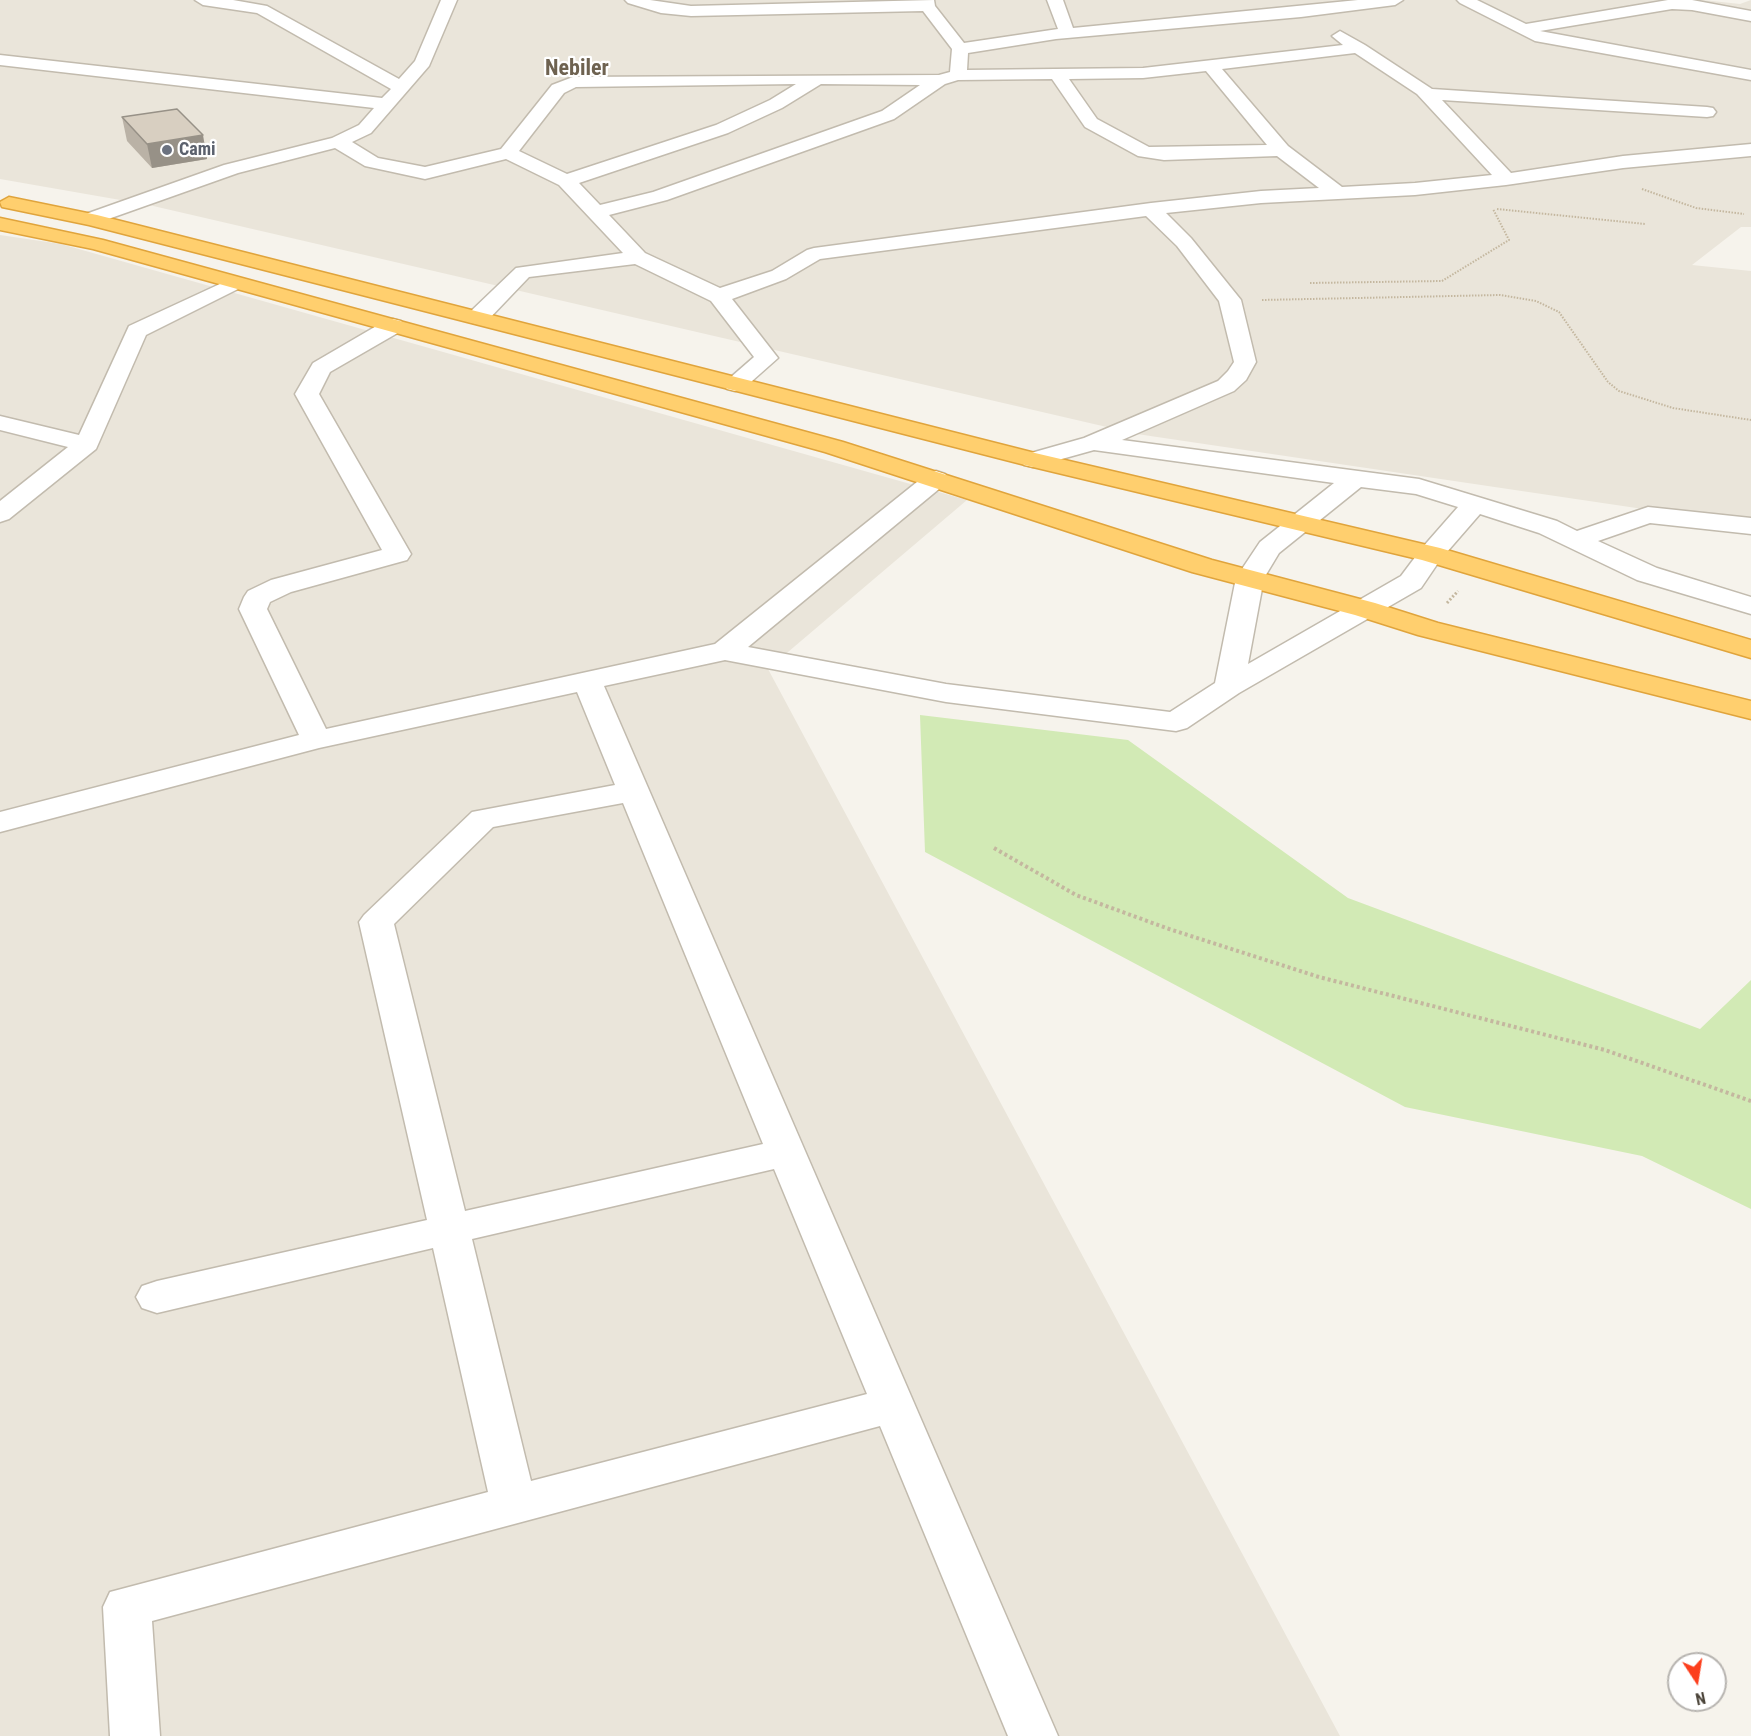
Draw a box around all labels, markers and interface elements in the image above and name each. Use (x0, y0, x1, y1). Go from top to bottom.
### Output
district label: Nebiler (545, 56, 609, 82)
place label: Cami (179, 139, 216, 161)
marker: Cami (160, 143, 174, 157)
north arrow (1667, 1652, 1727, 1712)
text: N (1694, 1688, 1707, 1708)

